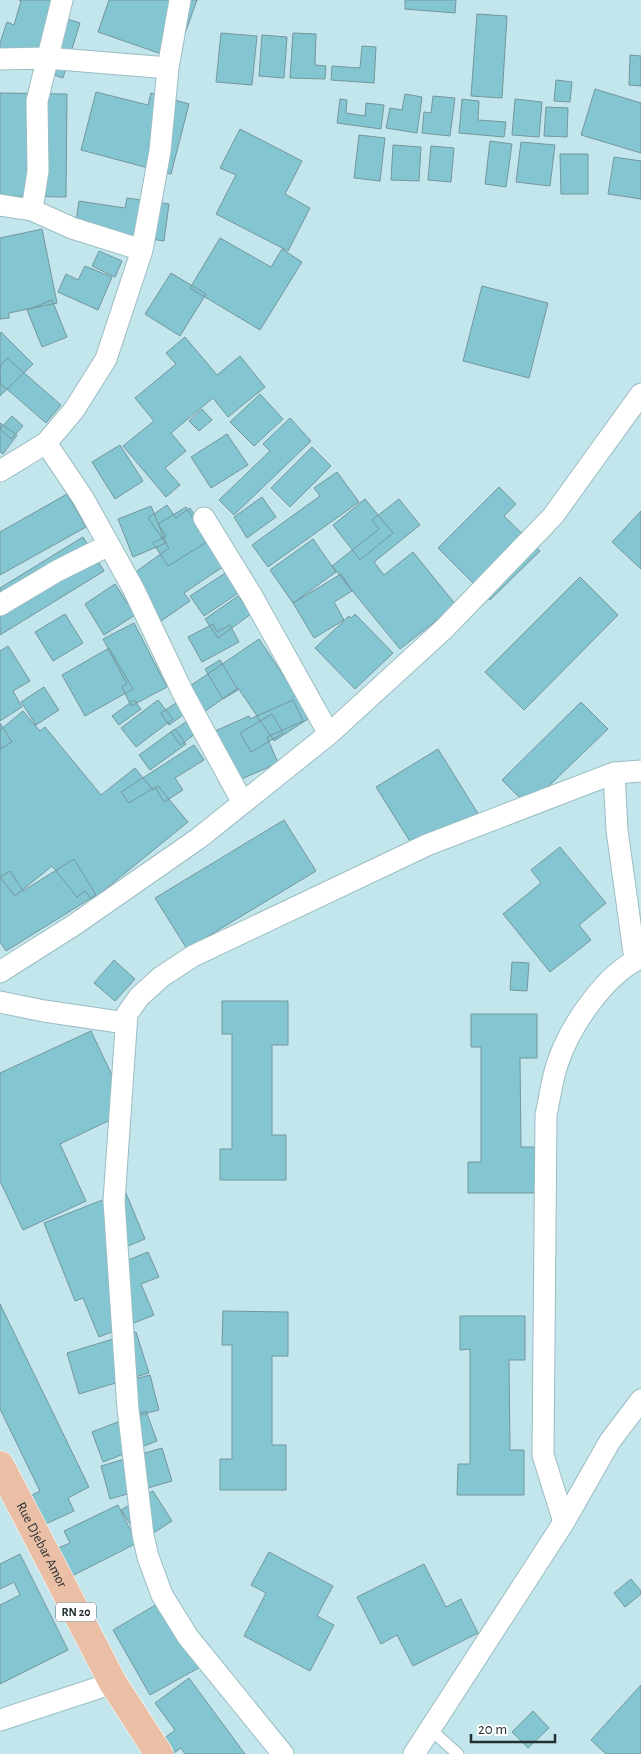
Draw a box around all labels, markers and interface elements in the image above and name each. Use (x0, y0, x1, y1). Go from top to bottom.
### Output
street label: Rue Djebar Amor (14, 1500, 69, 1590)
road number: RN 20 (56, 1602, 96, 1621)
scale bar (471, 1712, 555, 1744)
text: 20 m (478, 1722, 507, 1737)

